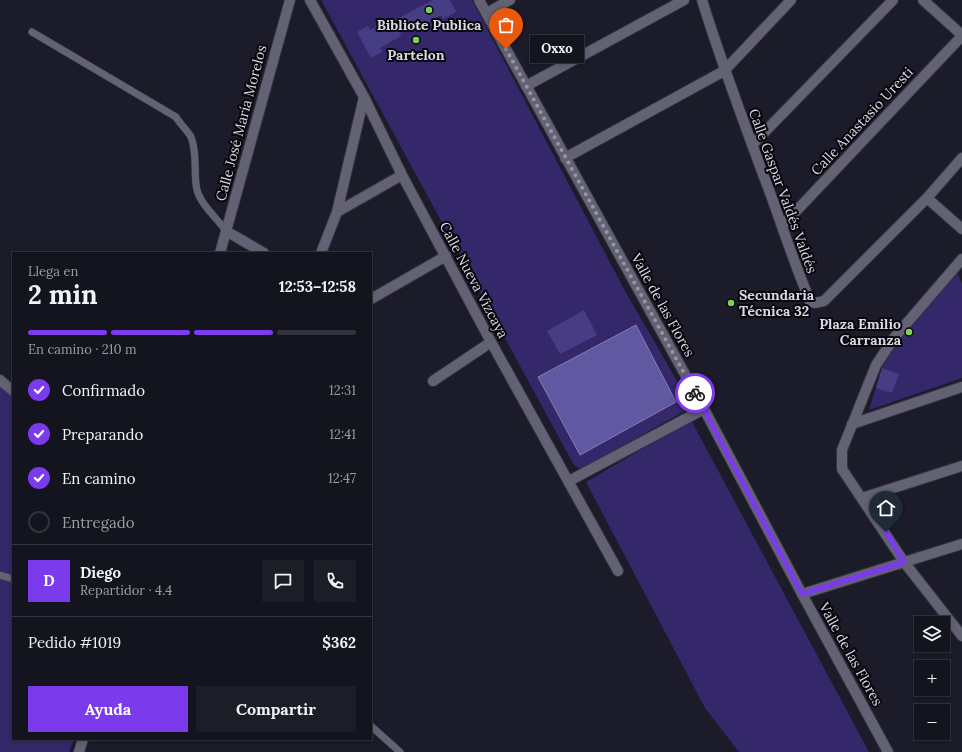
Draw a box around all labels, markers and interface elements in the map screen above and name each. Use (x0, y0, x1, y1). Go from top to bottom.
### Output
marker: Bibliote Publica (424, 5, 434, 15)
pin (489, 8, 523, 49)
icon: bag (495, 14, 517, 36)
place label: Bibliote Publica (377, 16, 482, 34)
marker: Partelon (411, 35, 421, 45)
callout: Oxxo (530, 35, 584, 63)
text: Oxxo (541, 40, 573, 57)
street label: Calle José María Morelos (211, 43, 271, 203)
place label: Partelon (387, 46, 445, 64)
street label: Calle Anastasio Uresti (807, 63, 917, 179)
street label: Calle Gaspar Valdés Valdés (745, 106, 821, 276)
street label: Calle Nueva Vizcaya (436, 219, 512, 341)
street label: Valle de las Flores (627, 249, 699, 360)
text: Llega en (28, 263, 78, 280)
text: 12:53–12:58 (279, 277, 356, 296)
text: 2 min (28, 278, 98, 311)
place label: Secundaria Técnica 32 (739, 286, 815, 320)
marker: Secundaria Técnica 32 (726, 298, 736, 308)
place label: Plaza Emilio Carranza (819, 315, 902, 349)
marker: Plaza Emilio Carranza (904, 327, 914, 337)
text: En camino · 210 m (28, 341, 137, 358)
courier (675, 373, 715, 413)
icon: check (28, 379, 50, 401)
text: Confirmado (62, 381, 145, 400)
text: 12:31 (329, 382, 356, 399)
icon: bike (684, 382, 706, 404)
icon: check (28, 423, 50, 445)
text: Preparando (62, 425, 143, 444)
text: 12:41 (329, 426, 356, 443)
icon: check (28, 467, 50, 489)
text: En camino (62, 469, 136, 488)
text: 12:47 (328, 470, 356, 487)
pin (869, 491, 903, 532)
icon: home (875, 497, 897, 519)
text: Entregado (62, 513, 134, 532)
button: chat (262, 560, 304, 602)
button: phone (314, 560, 356, 602)
text: Diego (80, 563, 121, 582)
text: D (43, 571, 55, 590)
text: Repartidor · 4.4 (80, 582, 172, 599)
street label: Valle de las Flores (815, 598, 887, 709)
map controls (914, 616, 950, 740)
button: layers (914, 616, 950, 652)
text: Pedido #1019 (28, 633, 121, 652)
text: $362 (322, 633, 356, 652)
button: + (914, 660, 950, 696)
button: Ayuda (28, 686, 188, 732)
button: Compartir (196, 686, 356, 732)
button: − (914, 704, 950, 740)

